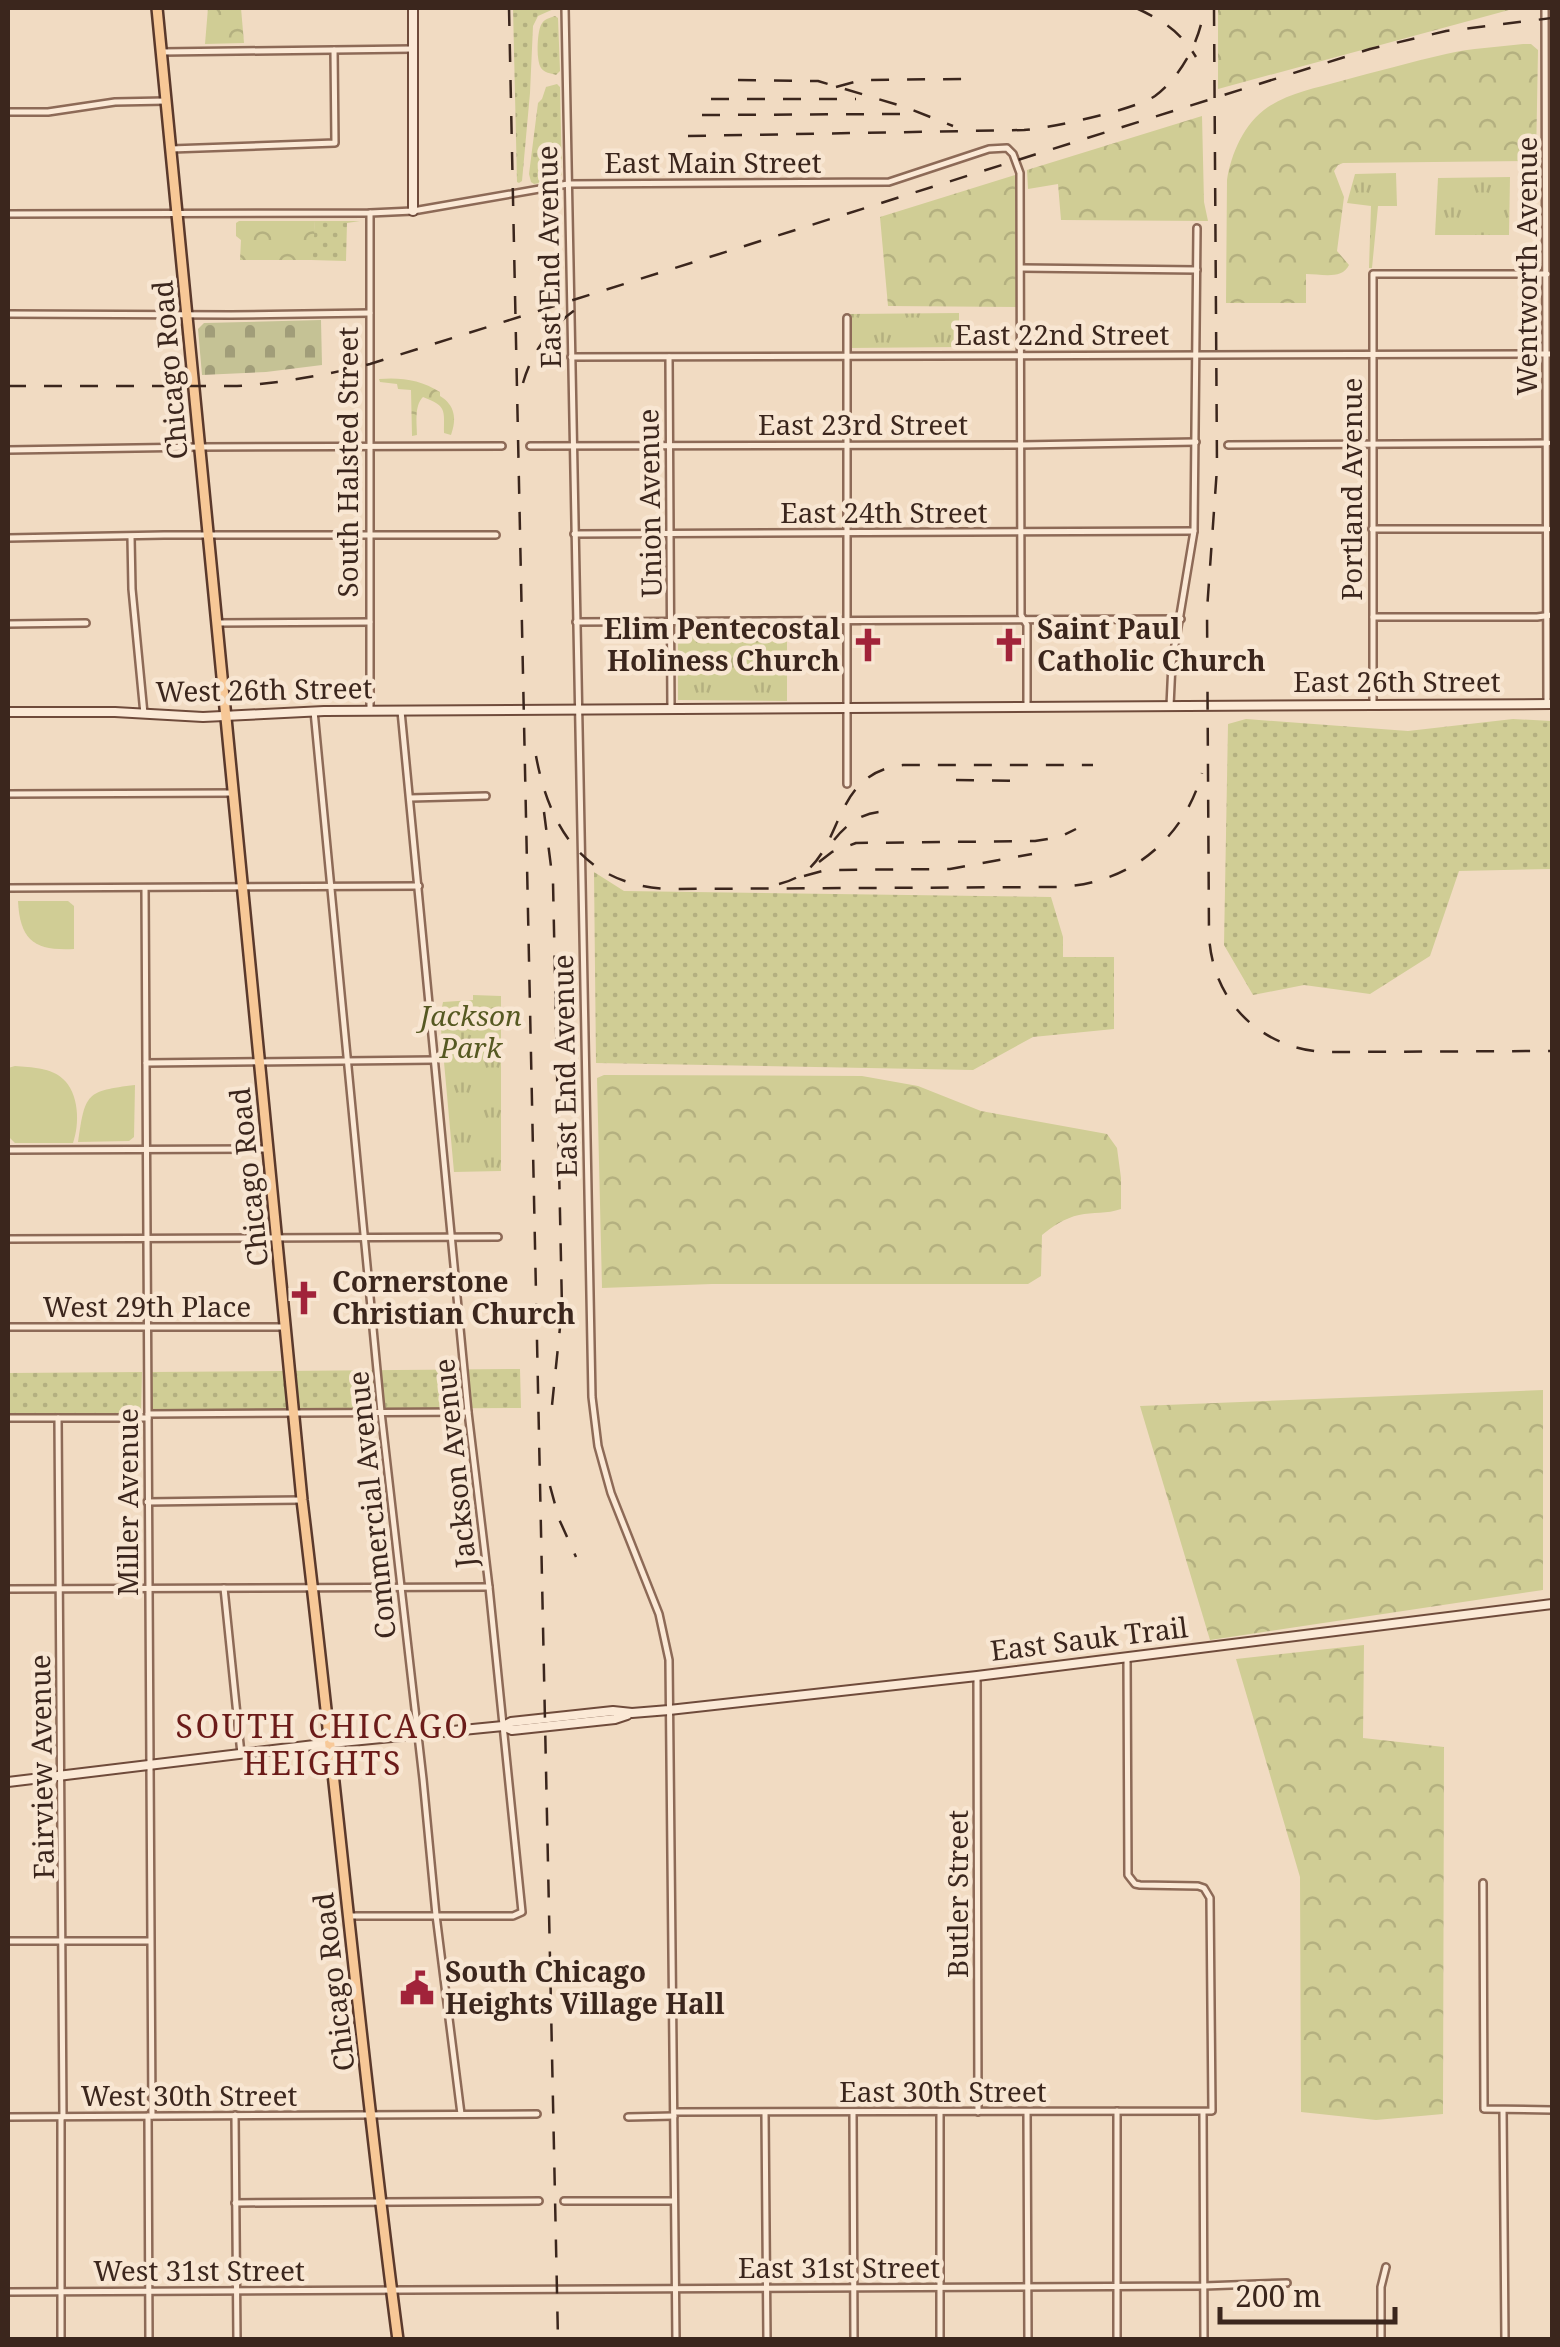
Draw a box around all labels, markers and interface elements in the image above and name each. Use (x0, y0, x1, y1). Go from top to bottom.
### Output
street label: Wentworth Avenue (1507, 136, 1545, 396)
street label: East Main Street (604, 143, 822, 181)
street label: East End Avenue (527, 145, 569, 369)
street label: Chicago Road (142, 279, 196, 461)
street label: East 22nd Street (955, 315, 1170, 353)
street label: South Halsted Street (328, 326, 366, 597)
street label: Portland Avenue (1332, 377, 1370, 601)
street label: East 23rd Street (758, 405, 968, 443)
street label: Union Avenue (628, 408, 670, 598)
street label: East 24th Street (780, 493, 988, 531)
place label: Elim Pentecostal Holiness Church (604, 609, 840, 679)
place label: Saint Paul Catholic Church (1037, 609, 1266, 679)
church icon: Elim Pentecostal Holiness Church (849, 626, 887, 664)
church icon: Saint Paul Catholic Church (990, 626, 1028, 664)
street label: East 26th Street (1293, 662, 1501, 700)
street label: West 26th Street (155, 668, 373, 710)
street label: East End Avenue (543, 954, 585, 1178)
park label: Jackson Park (415, 996, 522, 1066)
street label: Chicago Road (220, 1086, 276, 1268)
place label: Cornerstone Christian Church (332, 1262, 576, 1332)
church icon: Cornerstone Christian Church (285, 1279, 323, 1317)
street label: West 29th Place (43, 1287, 251, 1325)
street label: Jackson Avenue (424, 1357, 484, 1571)
street label: Commercial Avenue (338, 1369, 404, 1641)
street label: Miller Avenue (108, 1408, 146, 1596)
street label: East Sauk Trail (988, 1607, 1190, 1669)
street label: Fairview Avenue (20, 1654, 62, 1880)
district label: SOUTH CHICAGO HEIGHTS (176, 1704, 470, 1784)
street label: Butler Street (938, 1810, 976, 1978)
street label: Chicago Road (303, 1891, 363, 2073)
place label: South Chicago Heights Village Hall (445, 1952, 725, 2022)
public building icon: South Chicago Heights Village Hall (398, 1969, 436, 2007)
street label: East 30th Street (839, 2072, 1047, 2110)
street label: West 30th Street (81, 2076, 297, 2114)
street label: East 31st Street (738, 2248, 940, 2286)
street label: West 31st Street (93, 2251, 305, 2289)
scale bar (1220, 2262, 1395, 2324)
text: 200 m (1235, 2275, 1321, 2316)

